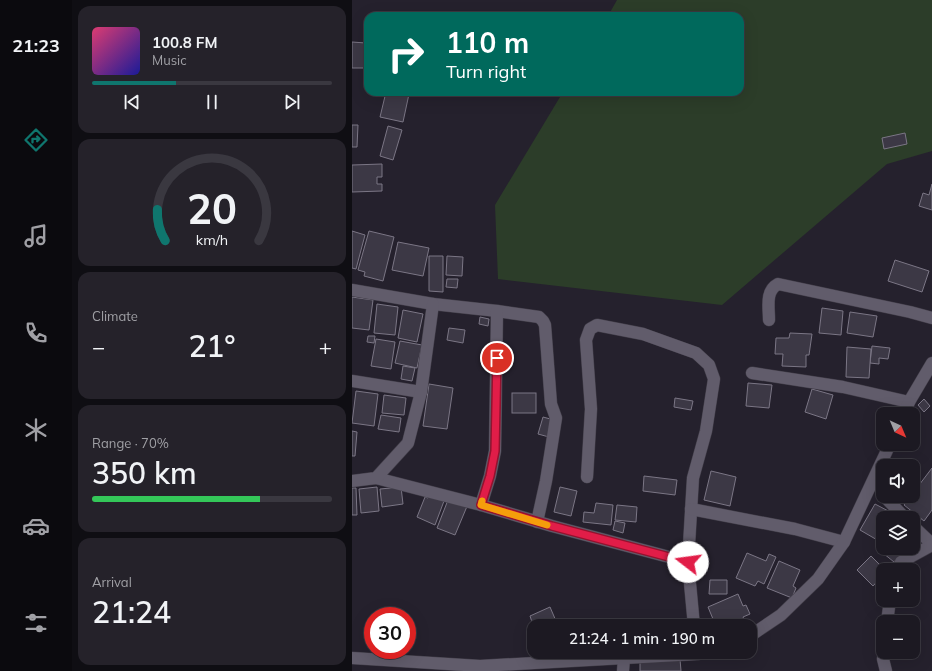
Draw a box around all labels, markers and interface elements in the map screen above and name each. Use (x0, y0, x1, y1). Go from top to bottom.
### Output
text: 110 m (446, 25, 529, 60)
icon: right (380, 28, 432, 80)
text: 100.8 FM (152, 33, 217, 52)
text: 21:23 (12, 34, 60, 57)
text: Music (152, 52, 187, 68)
text: Turn right (446, 60, 526, 83)
icon: previous (121, 91, 143, 113)
icon: pause (201, 91, 223, 113)
icon: next (281, 91, 303, 113)
icon: directions (22, 126, 50, 154)
text: 20 (187, 181, 237, 233)
icon: music (22, 222, 50, 250)
text: km/h (196, 230, 228, 248)
text: Climate (92, 308, 138, 324)
icon: phone (22, 319, 50, 347)
text: 21° (188, 327, 236, 365)
text: − (92, 333, 105, 361)
text: + (319, 333, 332, 361)
pin (480, 341, 514, 375)
icon: arrive (486, 347, 508, 369)
north arrow (876, 407, 920, 451)
map controls (876, 407, 920, 659)
icon: climate (22, 416, 50, 444)
text: Range · 70% (92, 435, 169, 451)
text: 350 km (92, 454, 197, 492)
button: sound (876, 459, 920, 503)
button: layers (876, 511, 920, 555)
icon: car (22, 512, 50, 540)
position arrow (667, 541, 709, 583)
button: + (876, 563, 920, 607)
text: Arrival (92, 574, 132, 590)
text: 21:24 (92, 593, 171, 631)
speed limit sign: 30 (364, 607, 416, 659)
icon: filters (22, 609, 50, 637)
button: − (876, 615, 920, 659)
text: 21:24 · 1 min · 190 m (569, 629, 715, 648)

